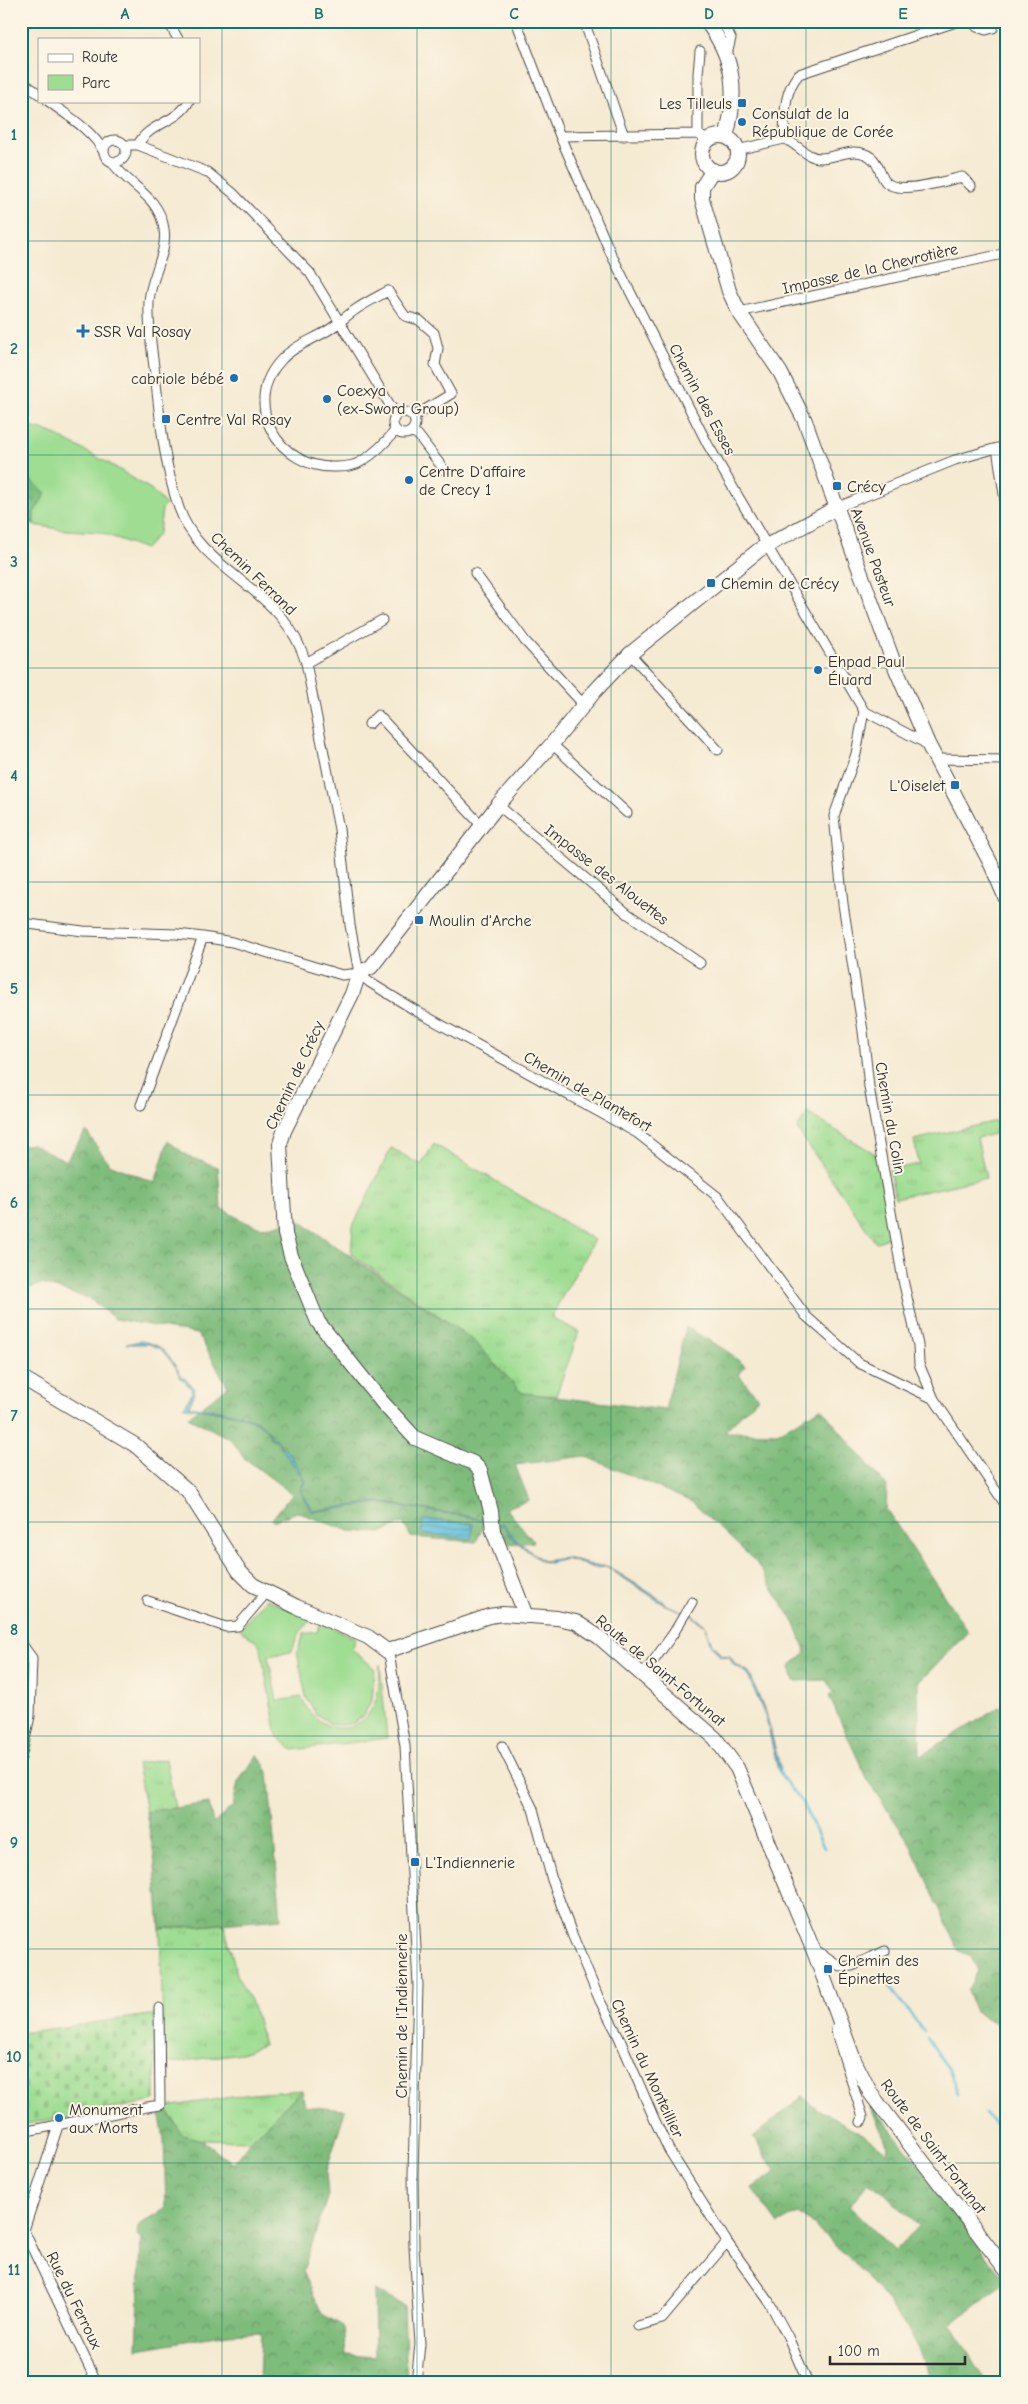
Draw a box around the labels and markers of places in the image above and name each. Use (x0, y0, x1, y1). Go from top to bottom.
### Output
place label: Les Tilleuls (659, 95, 732, 113)
marker: Les Tilleuls (736, 97, 748, 109)
place label: Consulat de la République de Corée (752, 105, 894, 141)
marker: Consulat de la République de Corée (736, 116, 748, 128)
place label: SSR Val Rosay (94, 323, 192, 341)
marker: SSR Val Rosay (76, 324, 90, 338)
place label: cabriole bébé (131, 370, 224, 388)
marker: cabriole bébé (228, 372, 240, 384)
place label: Coexya (ex-Sword Group) (337, 382, 459, 418)
marker: Coexya (ex-Sword Group) (321, 393, 333, 405)
place label: Centre Val Rosay (176, 411, 292, 429)
marker: Centre Val Rosay (160, 413, 172, 425)
place label: Centre D'affaire de Crecy 1 (419, 463, 526, 499)
marker: Centre D'affaire de Crecy 1 (403, 474, 415, 486)
place label: Crécy (847, 478, 886, 496)
marker: Crécy (831, 480, 843, 492)
place label: Chemin de Crécy (721, 575, 840, 593)
marker: Chemin de Crécy (705, 577, 717, 589)
place label: Ehpad Paul Éluard (828, 653, 905, 689)
marker: Ehpad Paul Éluard (812, 664, 824, 676)
place label: L'Oiselet (889, 777, 945, 795)
marker: L'Oiselet (949, 779, 961, 791)
place label: Moulin d'Arche (429, 912, 531, 930)
marker: Moulin d'Arche (413, 914, 425, 926)
place label: L'Indiennerie (425, 1854, 515, 1872)
marker: L'Indiennerie (409, 1856, 421, 1868)
place label: Chemin des Épinettes (838, 1952, 919, 1988)
marker: Chemin des Épinettes (822, 1963, 834, 1975)
place label: Monument aux Morts (69, 2101, 143, 2137)
marker: Monument aux Morts (53, 2112, 65, 2124)

